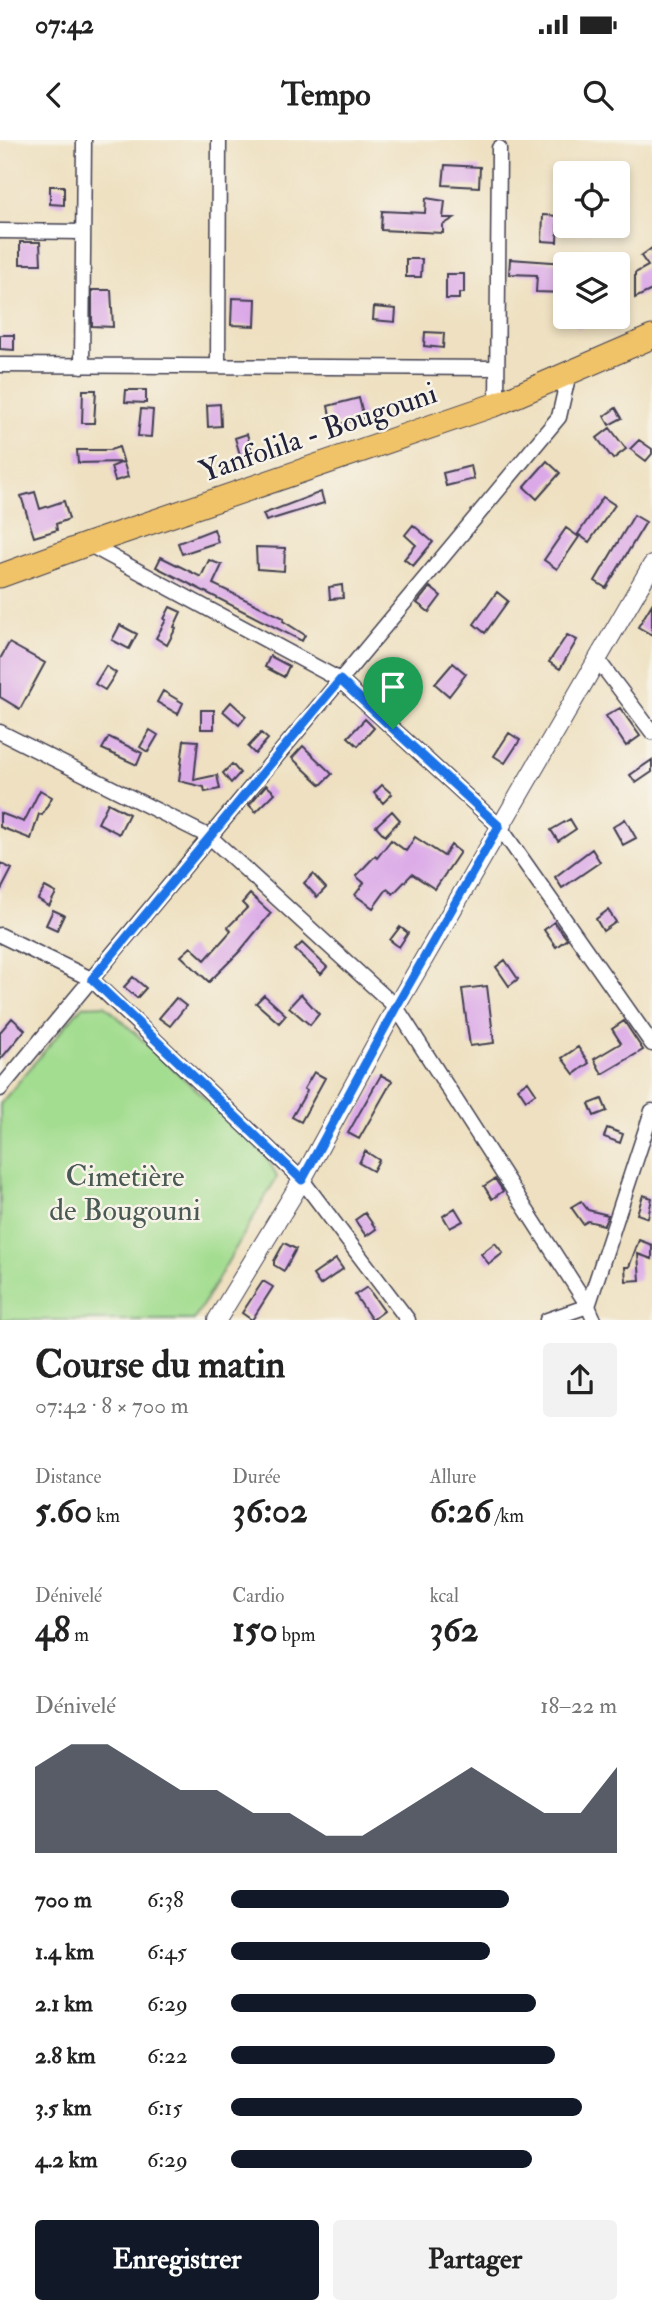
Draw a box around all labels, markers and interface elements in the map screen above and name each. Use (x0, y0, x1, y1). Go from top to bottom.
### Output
text: 07:42 (35, 9, 94, 41)
text: Tempo (281, 75, 371, 115)
icon: back (35, 76, 73, 114)
icon: search (579, 76, 617, 114)
map controls (553, 161, 630, 329)
button: locate (553, 161, 630, 238)
button: layers (553, 252, 630, 329)
street label: Yanfolila - Bougouni (195, 375, 442, 490)
pin (363, 657, 423, 729)
icon: arrive (374, 668, 412, 706)
park label: Cimetière de Bougouni (49, 1158, 201, 1229)
text: Course du matin (35, 1341, 285, 1389)
button: share (543, 1343, 617, 1417)
text: 07:42 · 8 × 700 m (35, 1391, 189, 1420)
text: Distance (35, 1465, 101, 1489)
text: Durée (232, 1465, 281, 1489)
text: Allure (430, 1465, 476, 1489)
text: 5.60 (35, 1489, 92, 1533)
text: 36:02 (232, 1489, 308, 1533)
text: 6:26 (430, 1489, 491, 1533)
text: km (92, 1504, 120, 1528)
text: /km (491, 1504, 524, 1528)
text: Dénivelé (35, 1584, 102, 1608)
text: Cardio (232, 1584, 284, 1608)
text: kcal (430, 1584, 459, 1608)
text: 48 (35, 1608, 70, 1652)
text: 150 (232, 1608, 278, 1652)
text: 362 (430, 1608, 478, 1652)
text: m (70, 1623, 89, 1647)
text: bpm (278, 1623, 315, 1647)
text: Dénivelé (35, 1691, 116, 1720)
text: 18–22 m (540, 1691, 617, 1720)
text: 700 m (35, 1885, 92, 1914)
text: 6:38 (147, 1885, 184, 1914)
text: 1.4 km (35, 1937, 94, 1966)
text: 6:45 (147, 1937, 187, 1966)
text: 2.1 km (35, 1989, 93, 2018)
text: 6:29 (147, 1989, 188, 2018)
text: 2.8 km (35, 2041, 96, 2070)
text: 6:22 (147, 2041, 188, 2070)
text: 3.5 km (35, 2093, 92, 2122)
text: 6:15 (147, 2093, 183, 2122)
text: 4.2 km (35, 2145, 98, 2174)
text: 6:29 (147, 2145, 188, 2174)
button: Enregistrer (35, 2220, 319, 2300)
button: Partager (333, 2220, 617, 2300)

